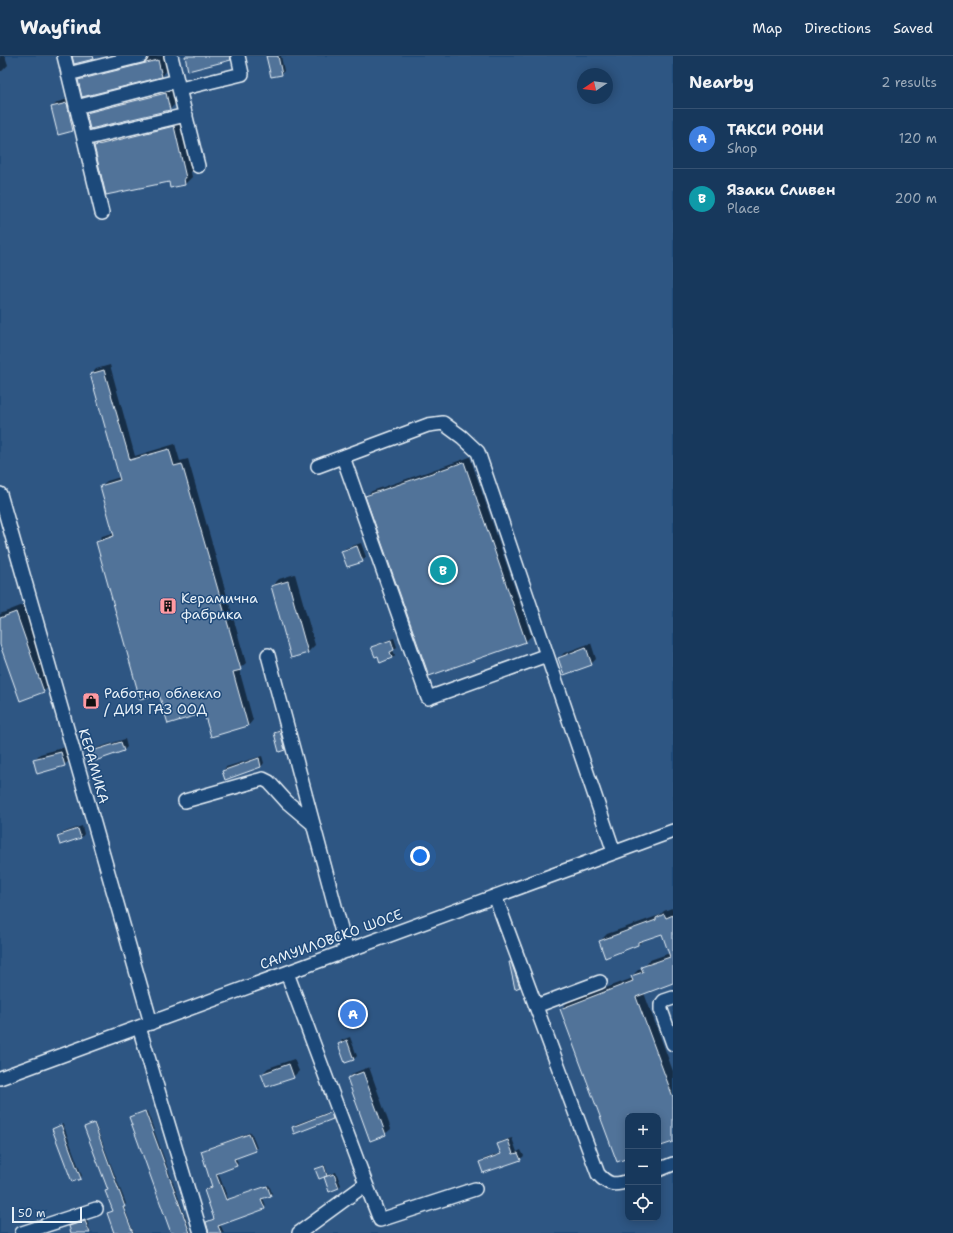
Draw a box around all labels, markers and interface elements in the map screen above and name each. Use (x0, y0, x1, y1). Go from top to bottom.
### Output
text: Wayfind (20, 15, 101, 40)
text: Map (753, 19, 783, 37)
text: Directions (805, 19, 871, 37)
text: Saved (893, 19, 933, 37)
north arrow (577, 68, 613, 104)
text: Nearby (689, 71, 754, 93)
text: 2 results (881, 74, 937, 91)
text: ТАКСИ РОНИ (727, 120, 824, 140)
text: A (697, 130, 707, 147)
text: 120 m (899, 130, 937, 147)
text: Shop (727, 140, 757, 157)
text: Язаки Сливен (727, 180, 835, 200)
text: B (698, 190, 706, 207)
text: 200 m (895, 190, 937, 207)
text: Place (727, 200, 760, 217)
pin: B (430, 555, 456, 585)
place label: Керамична фабрика (181, 589, 258, 623)
building icon: Керамична фабрика (158, 596, 178, 616)
place label: Работно облекло / ДИЯ ГАЗ ООД (104, 684, 221, 718)
shop icon: Работно облекло / ДИЯ ГАЗ ООД (81, 691, 101, 711)
street label: КЕРАМИКА (75, 726, 113, 806)
your location (410, 846, 430, 866)
street label: САМУИЛОВСКО ШОСЕ (257, 905, 405, 973)
pin: A (340, 999, 366, 1029)
map controls (625, 1113, 661, 1221)
button: + (625, 1113, 661, 1149)
button: − (625, 1149, 661, 1185)
button: locate (625, 1185, 661, 1221)
scale bar (12, 1205, 82, 1224)
text: 50 m (18, 1206, 46, 1221)

